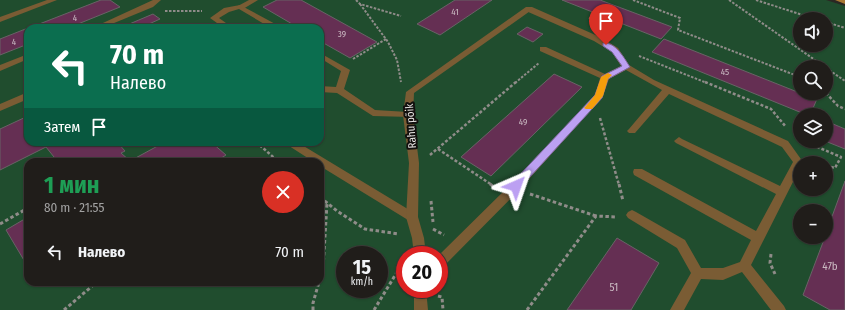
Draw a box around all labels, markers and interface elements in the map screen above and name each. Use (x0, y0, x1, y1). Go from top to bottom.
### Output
pin (589, 4, 623, 45)
house number: 41 (451, 7, 459, 17)
icon: arrive (595, 10, 617, 32)
map controls (793, 12, 833, 244)
button: sound (793, 12, 833, 52)
house number: 4 (73, 13, 78, 23)
house number: 39 (338, 29, 346, 39)
house number: 4 (12, 37, 17, 47)
text: 70 m (110, 38, 164, 71)
icon: left (44, 40, 96, 92)
button: search (793, 60, 833, 100)
house number: 45 (721, 67, 729, 77)
text: Налево (110, 72, 166, 94)
street label: Rahu põik (403, 102, 419, 149)
button: layers (793, 108, 833, 148)
icon: arrive (88, 116, 110, 138)
house number: 49 (519, 117, 527, 127)
text: Затем (44, 118, 80, 136)
button: + (793, 156, 833, 196)
position arrow (495, 165, 537, 207)
text: 1 мин (44, 171, 99, 199)
button: close (262, 171, 304, 213)
text: 80 m · 21:55 (44, 200, 104, 215)
button: − (793, 204, 833, 244)
icon: left (44, 241, 66, 263)
text: Налево (78, 243, 125, 261)
text: 70 m (275, 243, 304, 261)
speed limit sign: 20 (396, 246, 448, 298)
text: 15 (353, 255, 371, 279)
house number: 47b (822, 260, 838, 273)
text: km/h (351, 276, 373, 288)
house number: 51 (610, 281, 618, 294)

